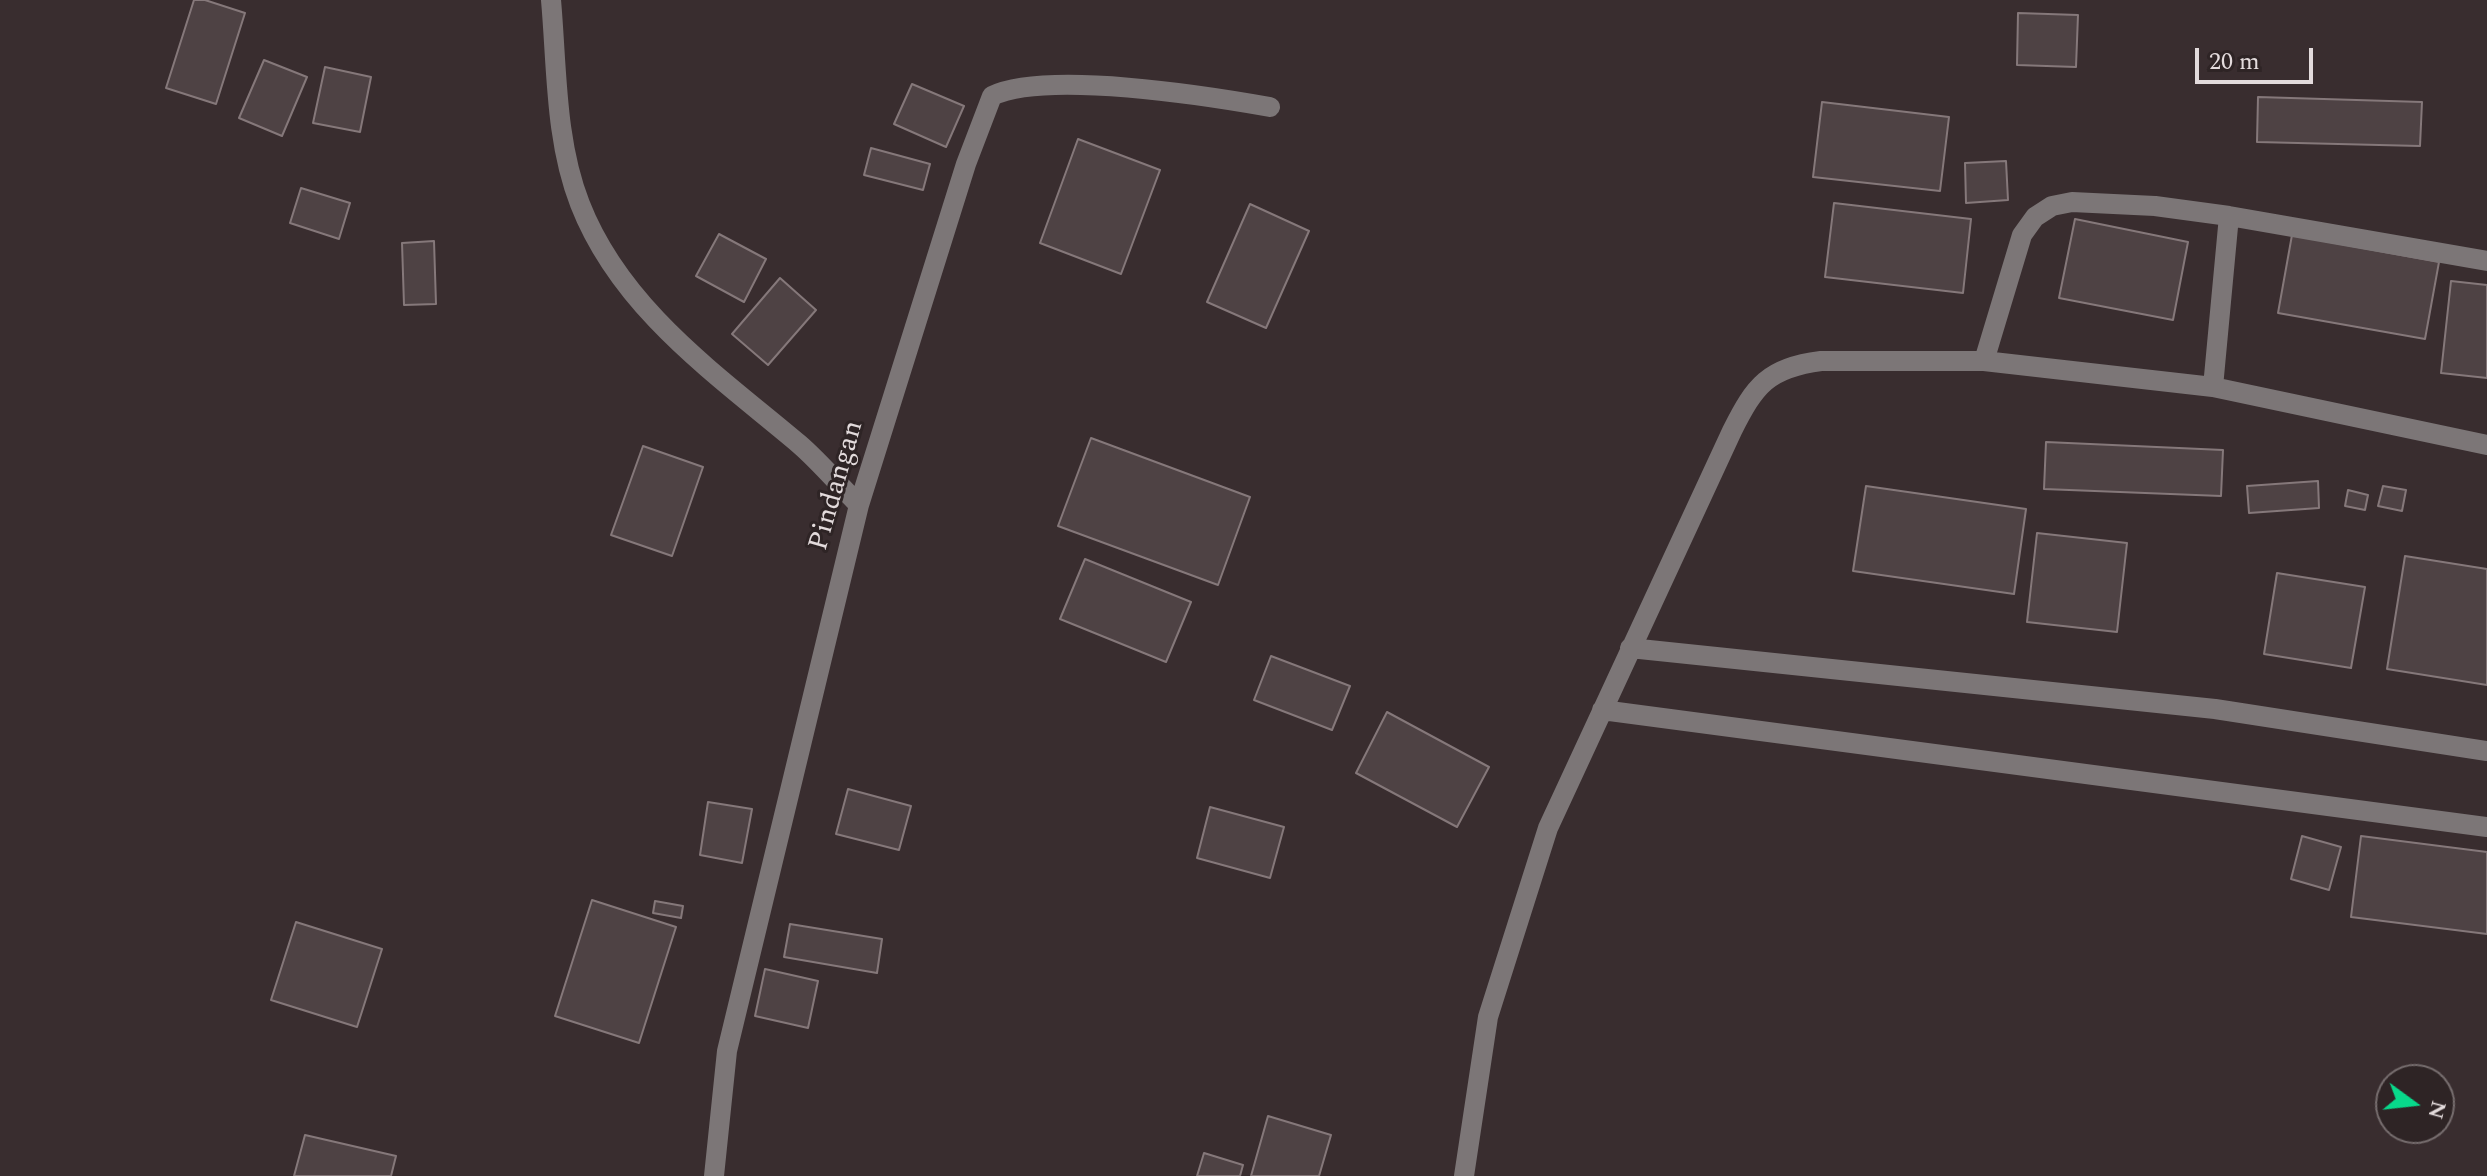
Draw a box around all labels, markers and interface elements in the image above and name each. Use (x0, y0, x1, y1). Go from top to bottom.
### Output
scale bar (2199, 32, 2317, 82)
text: 20 m (2209, 44, 2260, 80)
street label: Pindangan (803, 417, 873, 555)
north arrow (2375, 1064, 2455, 1144)
text: N (2418, 1097, 2455, 1123)

